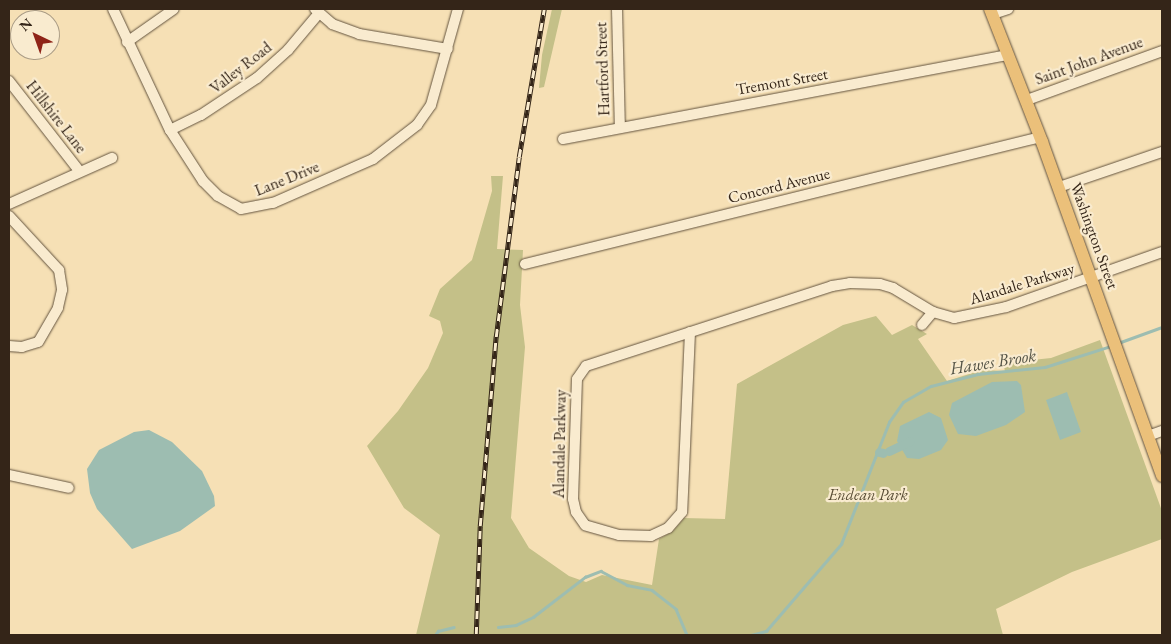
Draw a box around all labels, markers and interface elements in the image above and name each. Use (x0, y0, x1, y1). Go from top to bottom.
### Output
north arrow (10, 10, 60, 60)
text: N (15, 14, 36, 35)
street label: Hartford Street (592, 22, 614, 116)
street label: Saint John Avenue (1032, 33, 1146, 89)
street label: Valley Road (206, 38, 276, 98)
street label: Tremont Street (735, 64, 829, 100)
street label: Hillshire Lane (22, 77, 90, 157)
street label: Lane Drive (252, 157, 322, 201)
street label: Concord Avenue (726, 164, 832, 208)
street label: Washington Street (1066, 180, 1122, 292)
street label: Alandale Parkway (967, 259, 1077, 309)
water label: Hawes Brook (948, 345, 1038, 379)
street label: Alandale Parkway (549, 389, 571, 499)
park label: Endean Park (828, 485, 908, 505)

